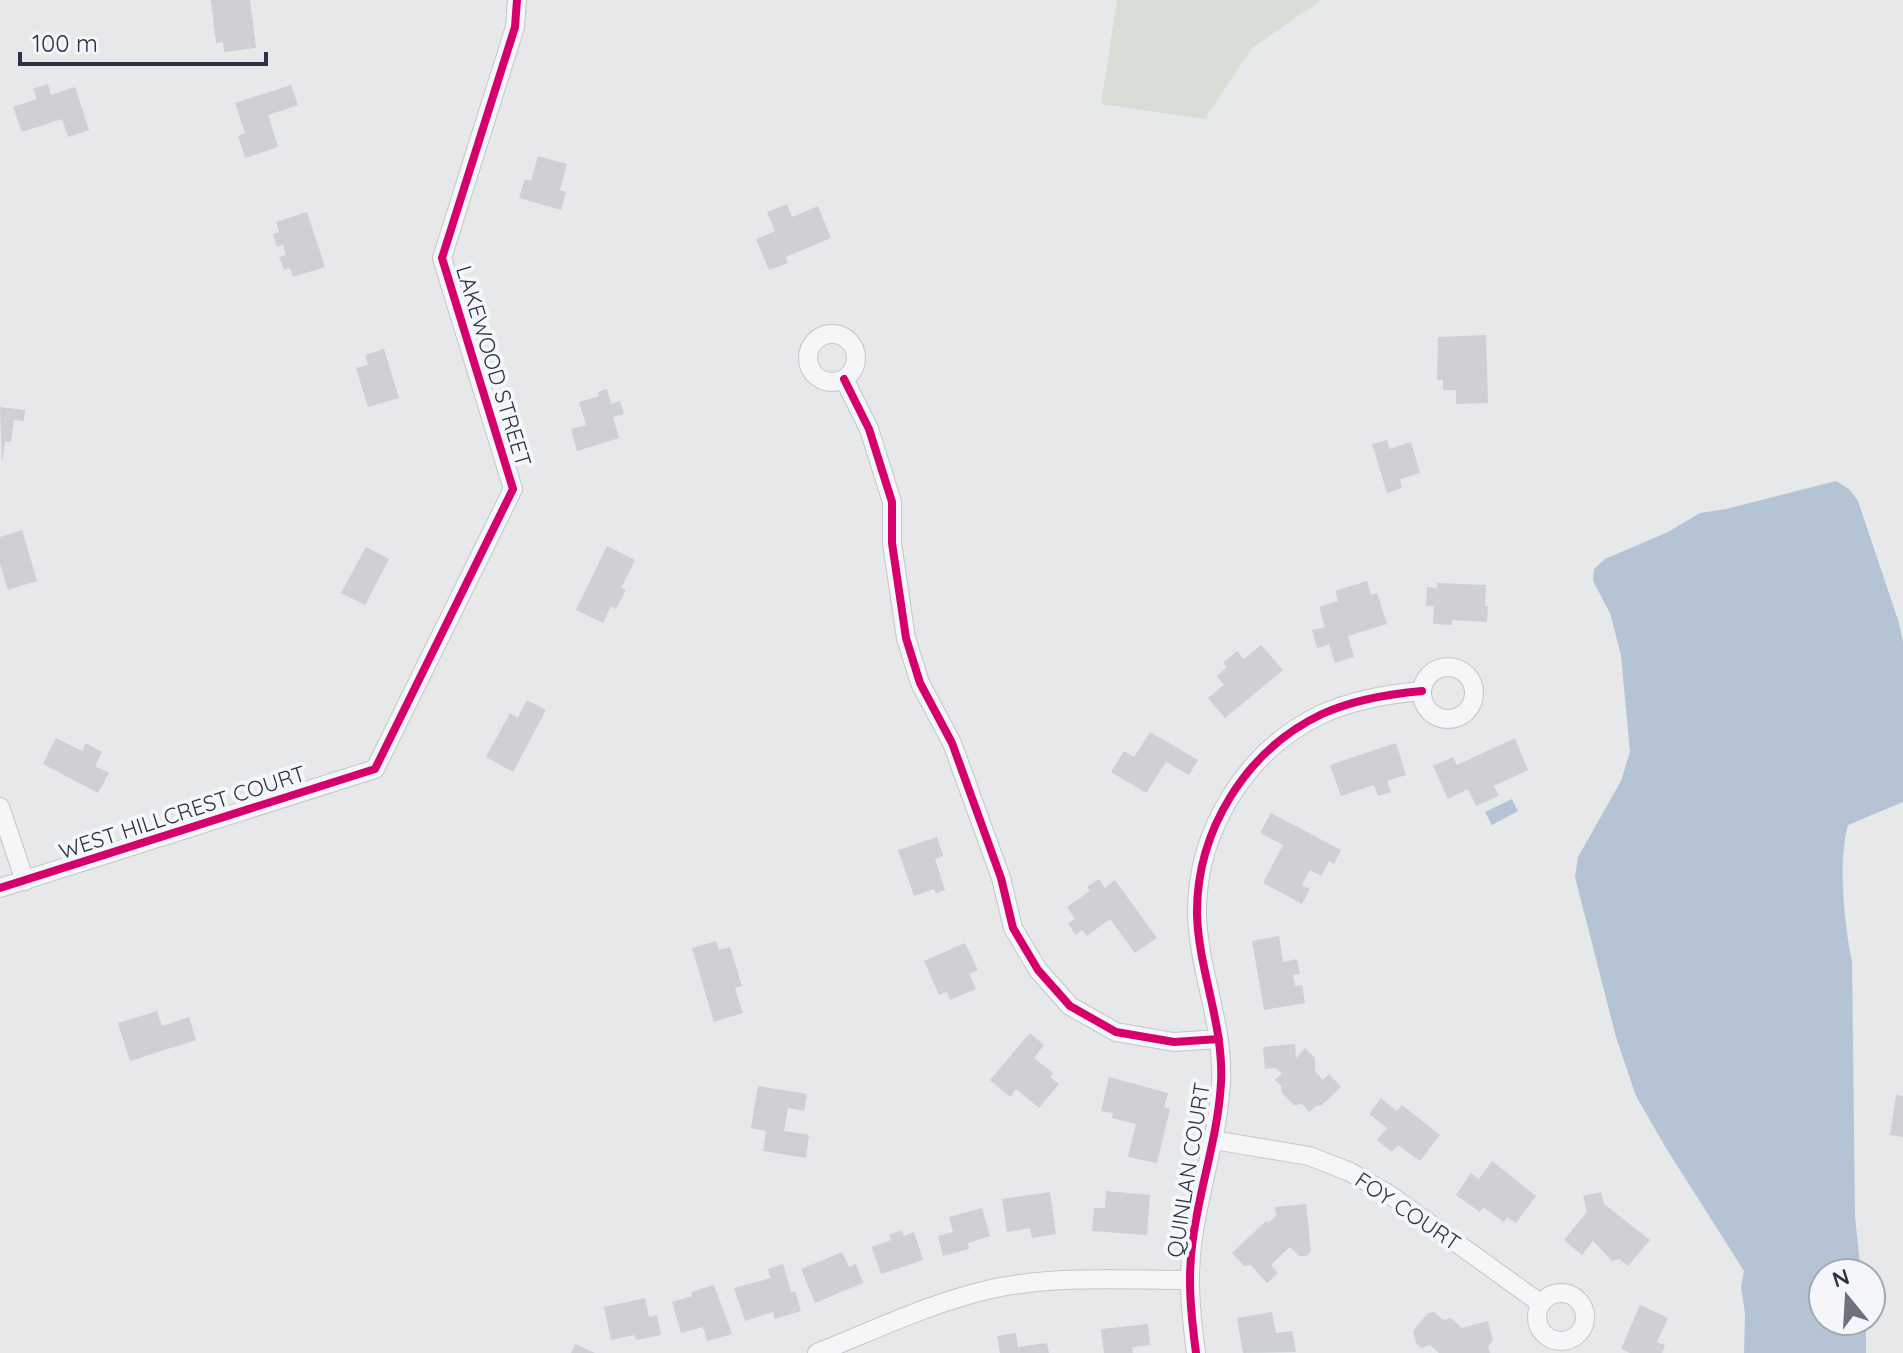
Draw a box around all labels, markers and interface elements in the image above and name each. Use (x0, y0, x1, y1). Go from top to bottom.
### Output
scale bar (20, 16, 266, 66)
text: 100 m (32, 28, 98, 58)
street label: LAKEWOOD STREET (450, 262, 538, 470)
street label: WEST HILLCREST COURT (55, 759, 309, 865)
street label: QUINLAN COURT (1160, 1080, 1216, 1260)
street label: FOY COURT (1350, 1165, 1466, 1257)
north arrow (1807, 1257, 1887, 1337)
text: N (1829, 1262, 1853, 1294)

